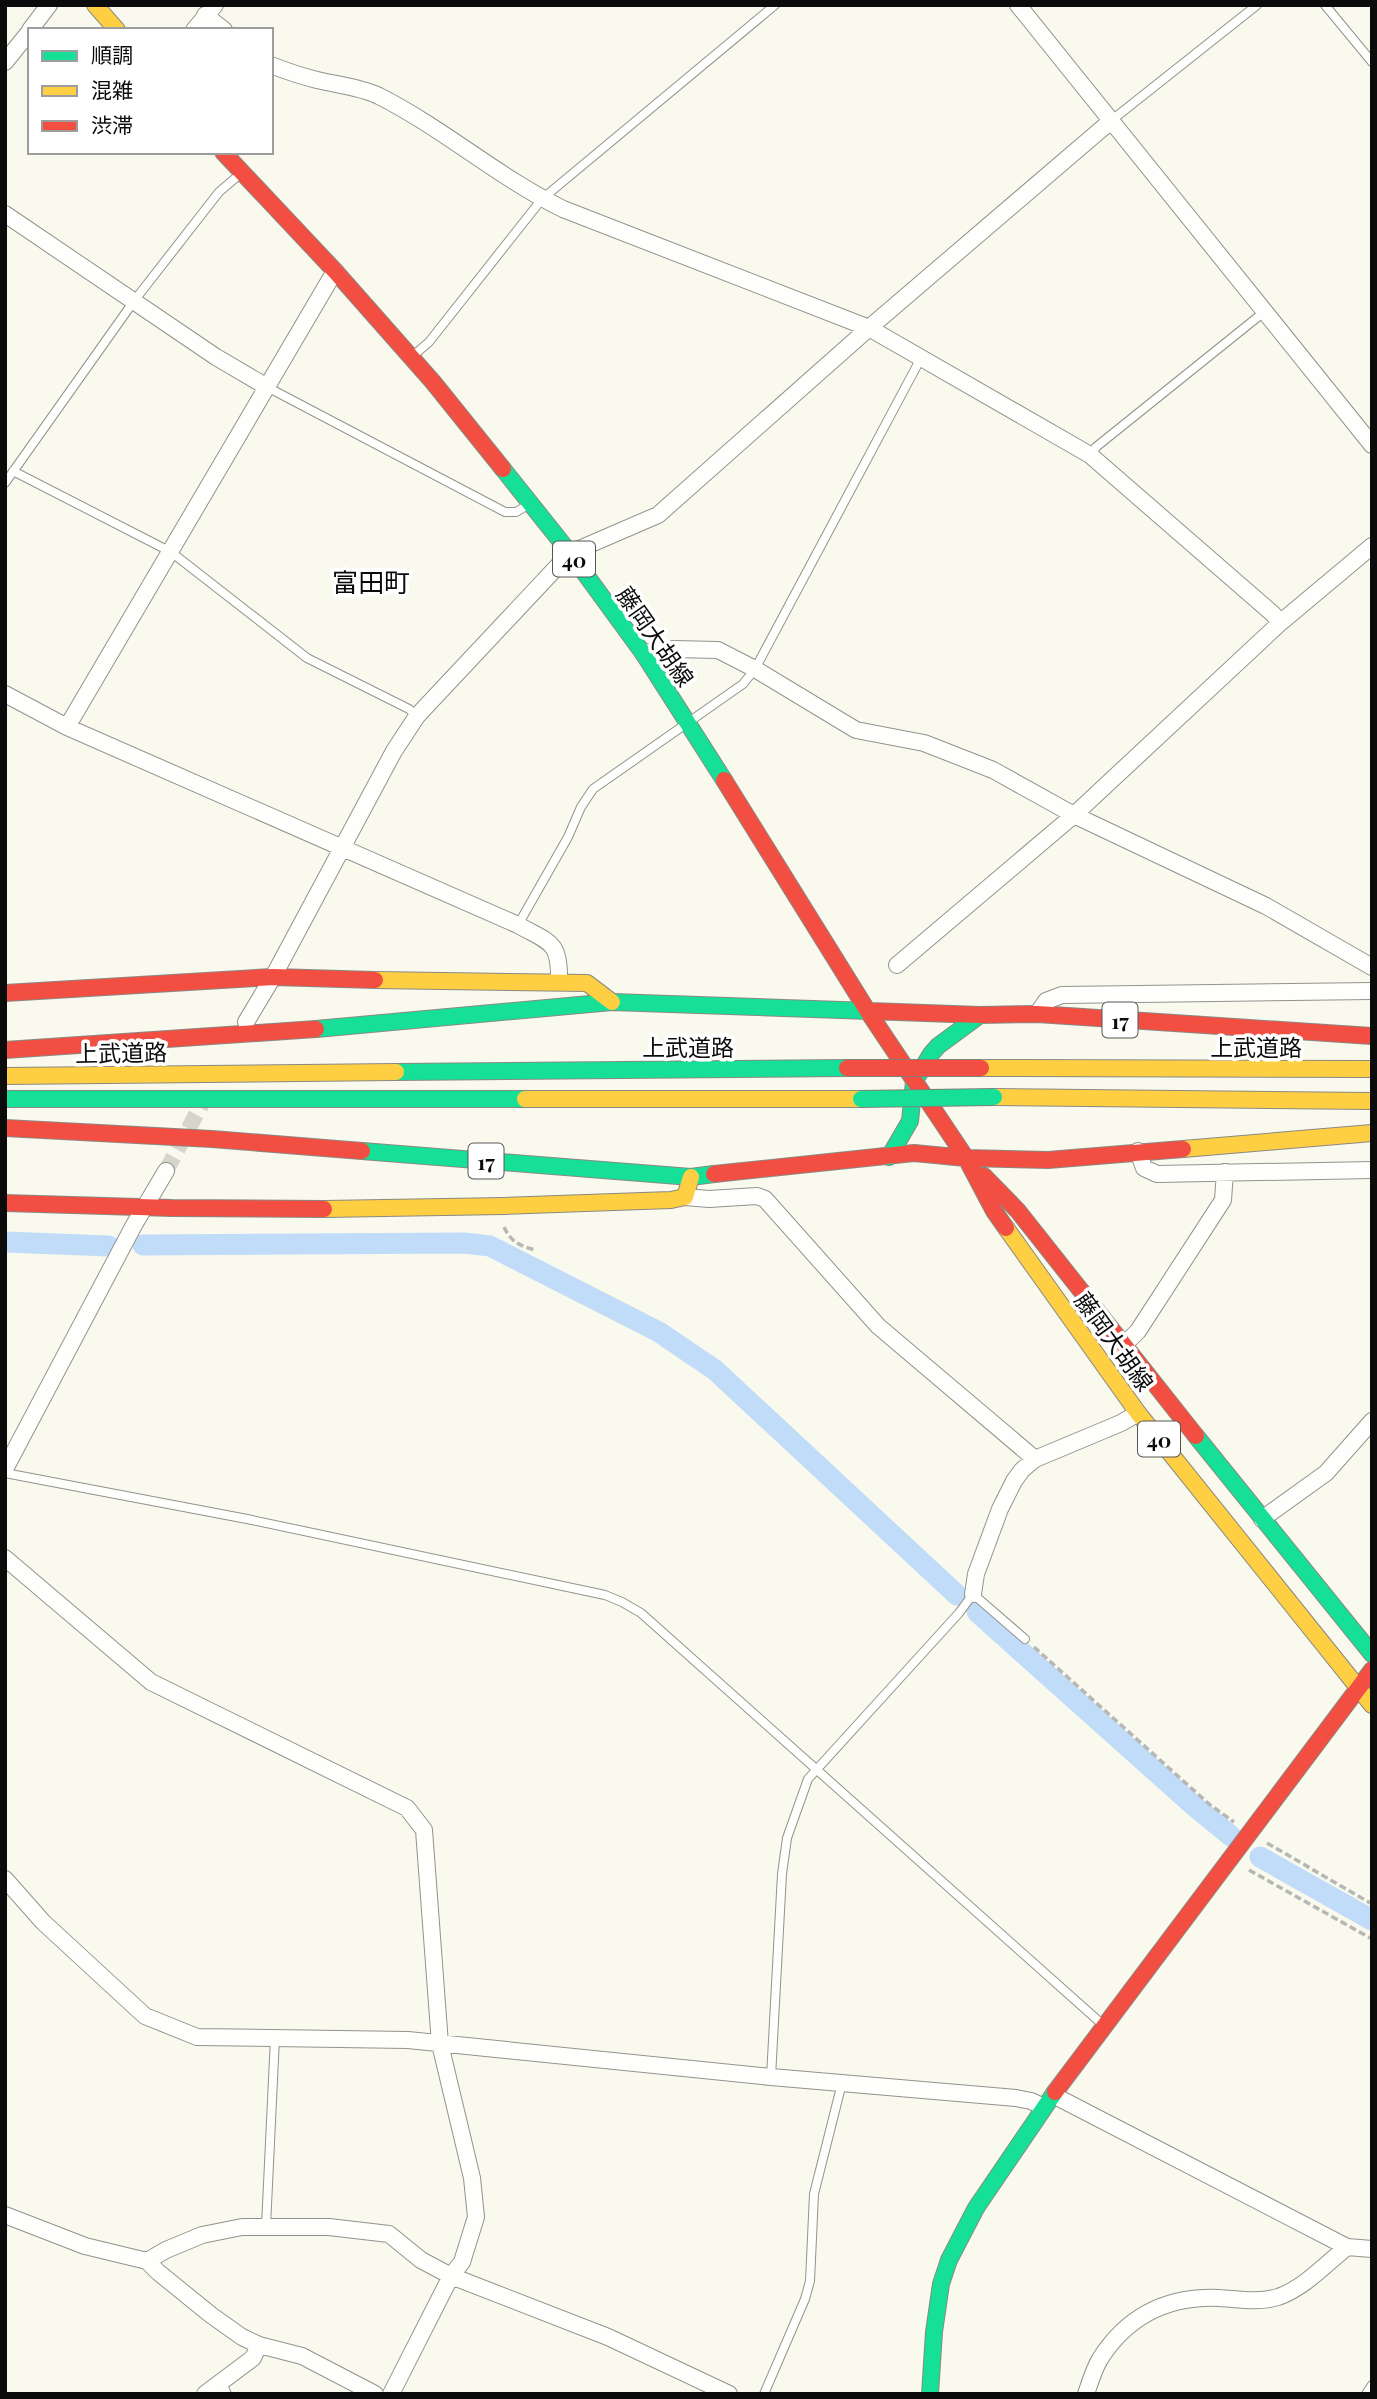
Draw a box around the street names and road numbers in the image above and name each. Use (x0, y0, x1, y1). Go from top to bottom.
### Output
road number: 40 (553, 542, 595, 576)
street label: 藤岡大胡線 (610, 580, 702, 692)
road number: 17 (1102, 1002, 1138, 1038)
street label: 上武道路 (642, 1031, 734, 1062)
street label: 上武道路 (1210, 1031, 1302, 1062)
street label: 上武道路 (75, 1036, 167, 1068)
road number: 17 (468, 1144, 504, 1178)
street label: 藤岡大胡線 (1069, 1285, 1161, 1397)
road number: 40 (1138, 1422, 1180, 1456)

